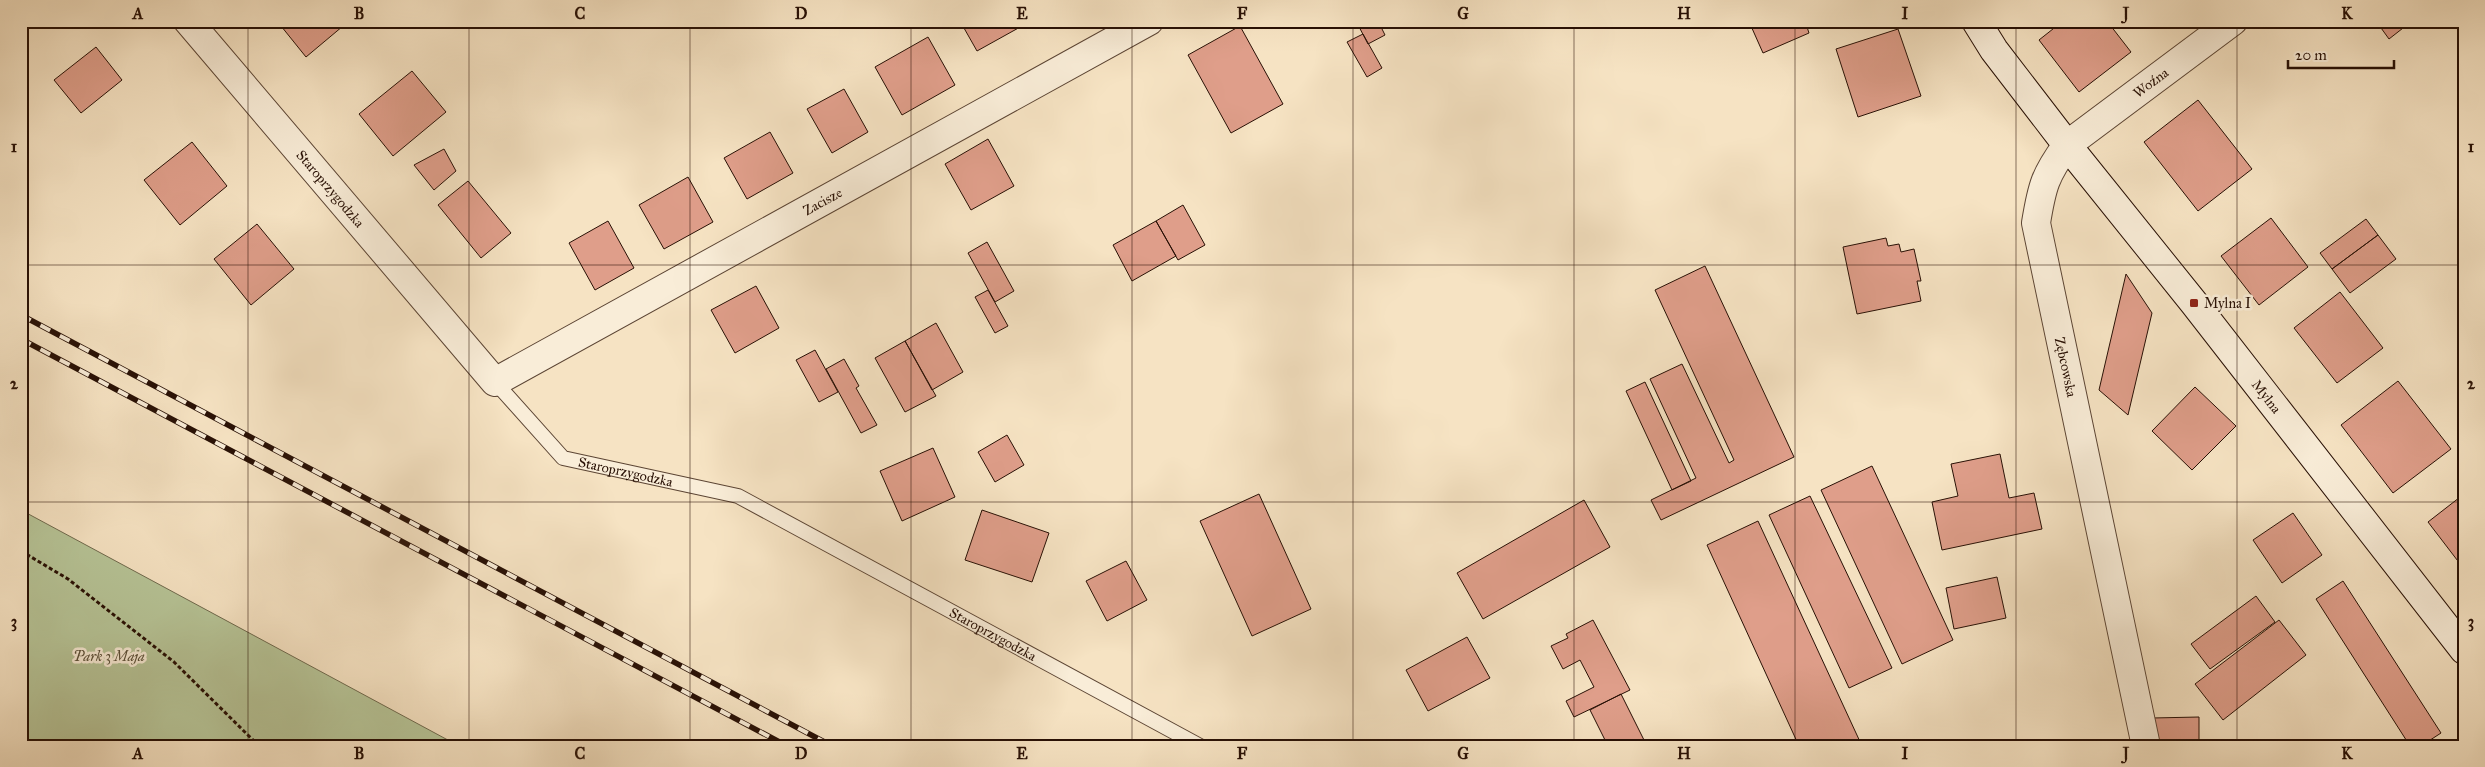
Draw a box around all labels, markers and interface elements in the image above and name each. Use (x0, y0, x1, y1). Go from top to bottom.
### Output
text: A (132, 4, 144, 23)
text: B (354, 4, 364, 23)
text: C (575, 4, 586, 23)
text: D (795, 4, 808, 23)
text: E (1016, 4, 1028, 23)
text: F (1237, 4, 1248, 23)
text: G (1457, 4, 1469, 23)
text: H (1677, 4, 1691, 23)
text: I (1902, 4, 1909, 23)
text: J (2121, 4, 2130, 24)
text: K (2341, 4, 2353, 23)
scale bar (2288, 38, 2394, 70)
text: 20 m (2295, 46, 2327, 64)
street label: Woźna (2130, 64, 2172, 102)
text: 1 (11, 137, 18, 156)
text: 1 (2468, 137, 2475, 156)
street label: Staroprzygodzka (293, 147, 368, 231)
street label: Zacisze (800, 184, 845, 219)
place label: Mylna I (2204, 295, 2251, 312)
marker: Mylna I (2188, 297, 2200, 309)
street label: Zębcowska (2051, 335, 2080, 399)
text: 2 (10, 374, 19, 393)
text: 2 (2467, 374, 2476, 393)
street label: Mylna (2248, 377, 2285, 417)
street label: Staroprzygodzka (577, 454, 674, 491)
street label: Staroprzygodzka (946, 604, 1039, 665)
text: 3 (11, 612, 17, 632)
text: 3 (2468, 612, 2474, 632)
park label: Park 3 Maja (73, 648, 145, 665)
text: A (132, 744, 144, 763)
text: B (354, 744, 364, 763)
text: C (575, 744, 586, 763)
text: D (795, 744, 808, 763)
text: E (1016, 744, 1028, 763)
text: F (1237, 744, 1248, 763)
text: G (1457, 744, 1469, 763)
text: H (1677, 744, 1691, 763)
text: I (1902, 744, 1909, 763)
text: J (2121, 744, 2130, 764)
text: K (2341, 744, 2353, 763)

